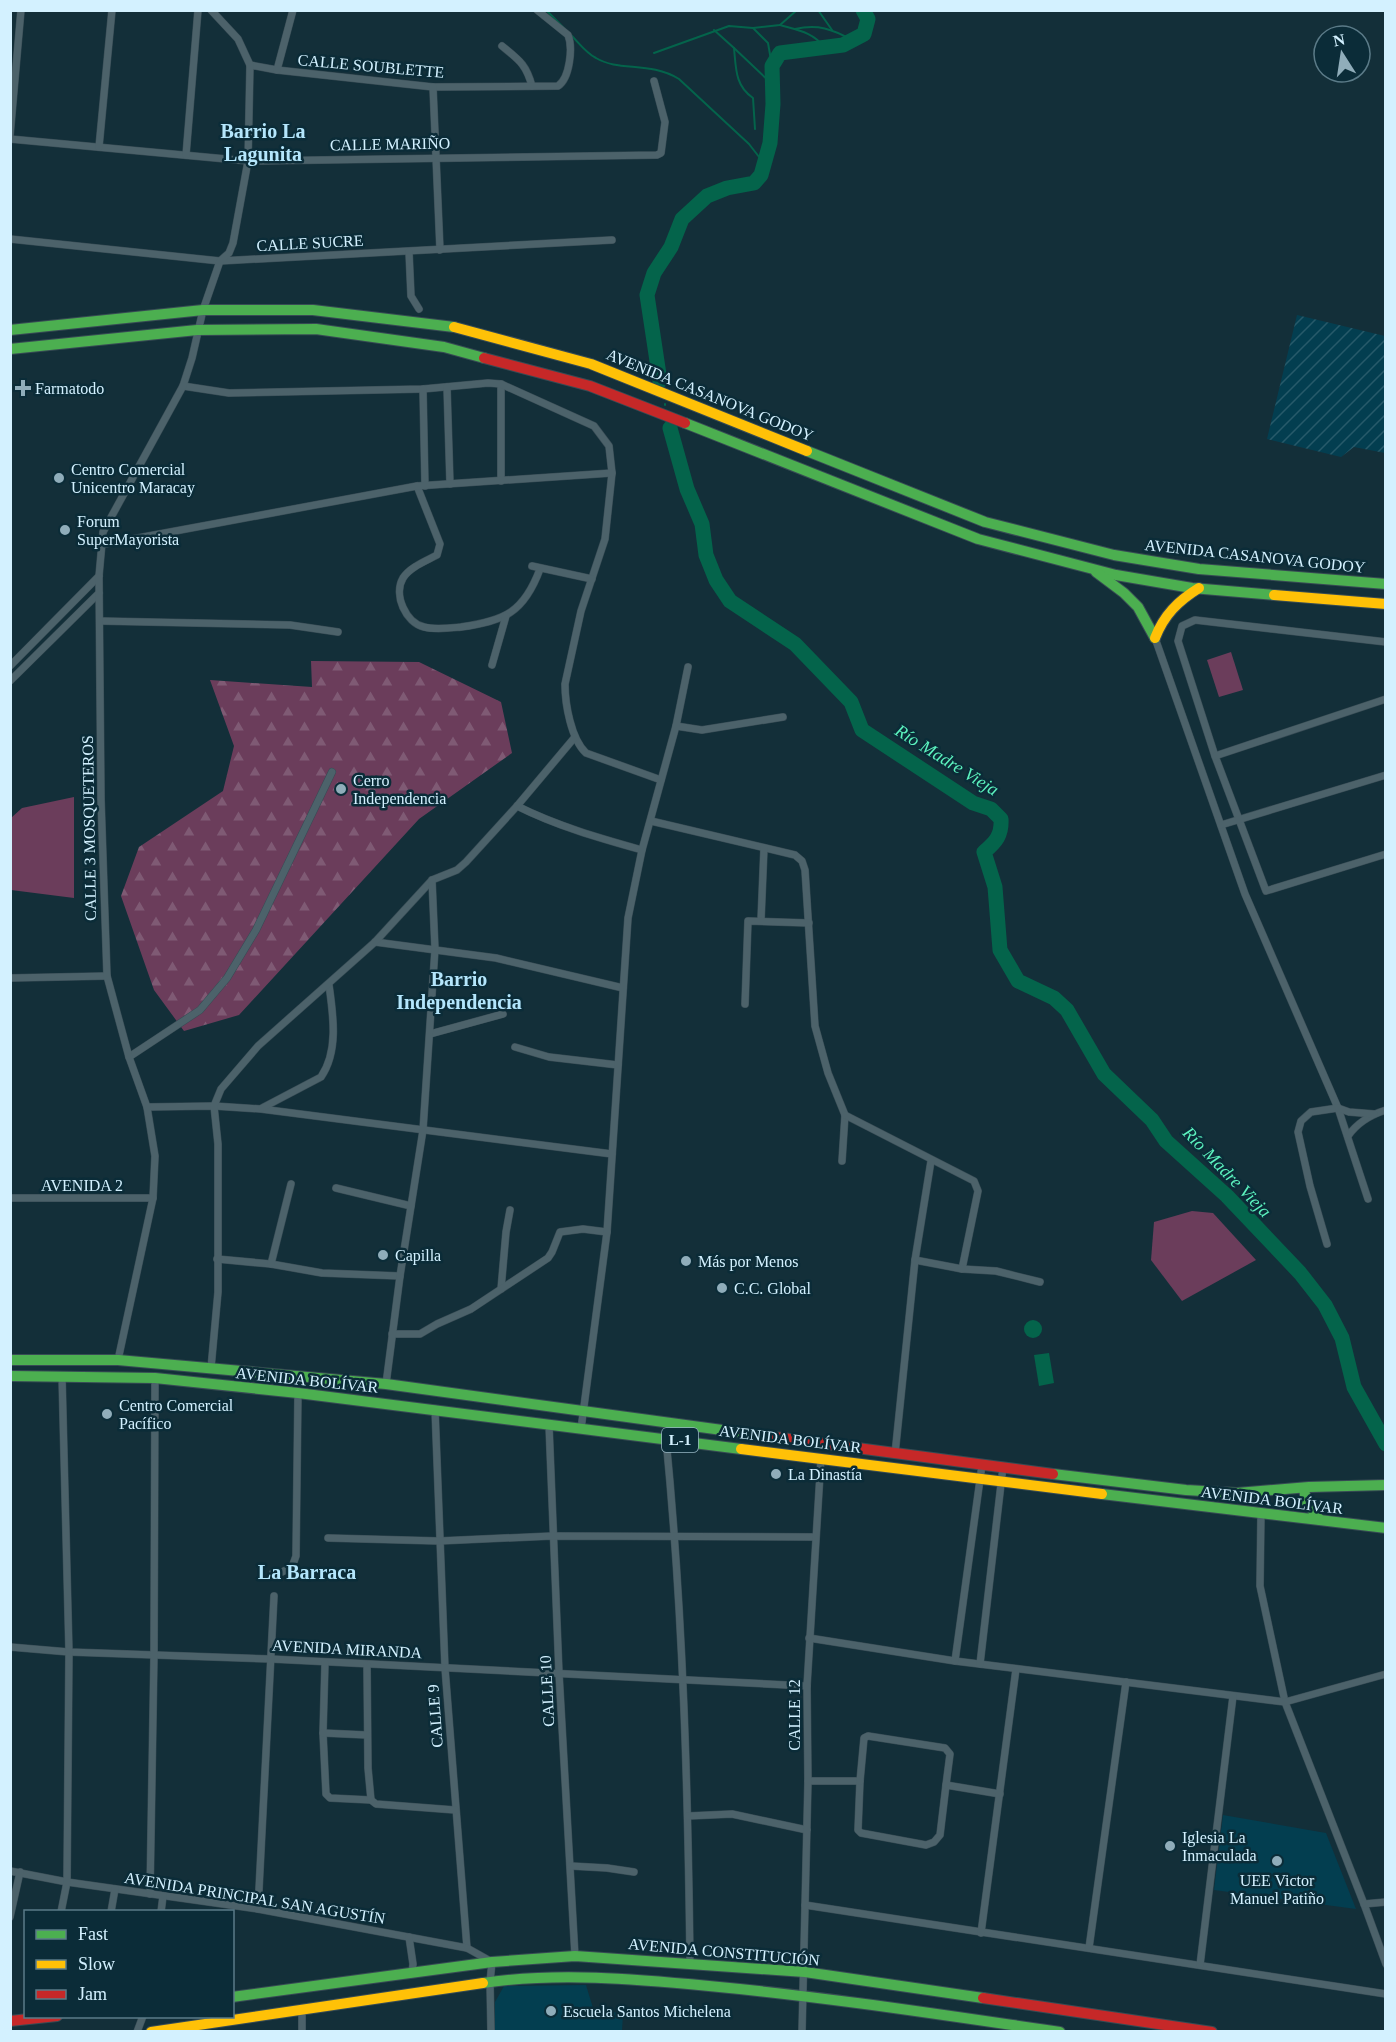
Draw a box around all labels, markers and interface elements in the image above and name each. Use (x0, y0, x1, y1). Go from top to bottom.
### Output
north arrow (1312, 24, 1372, 84)
text: N (1332, 30, 1347, 49)
street label: CALLE SOUBLETTE (297, 51, 445, 81)
district label: Barrio La Lagunita (221, 120, 306, 166)
street label: CALLE MARIÑO (330, 134, 450, 154)
street label: CALLE SUCRE (256, 232, 364, 254)
street label: AVENIDA CASANOVA GODOY (604, 346, 816, 445)
place label: Farmatodo (35, 380, 104, 397)
marker: Farmatodo (16, 381, 30, 395)
place label: Centro Comercial Unicentro Maracay (71, 461, 195, 497)
marker: Centro Comercial Unicentro Maracay (52, 471, 66, 485)
place label: Forum SuperMayorista (77, 513, 179, 549)
marker: Forum SuperMayorista (58, 523, 72, 537)
street label: AVENIDA CASANOVA GODOY (1144, 536, 1367, 576)
water label: Río Madre Vieja (891, 720, 1002, 800)
street label: CALLE 3 MOSQUETEROS (79, 735, 99, 921)
place label: Cerro Independencia (353, 772, 446, 808)
marker: Cerro Independencia (334, 782, 348, 796)
district label: Barrio Independencia (396, 968, 522, 1014)
water label: Río Madre Vieja (1178, 1122, 1275, 1221)
street label: AVENIDA 2 (41, 1177, 123, 1194)
place label: Capilla (395, 1247, 441, 1265)
marker: Capilla (376, 1248, 390, 1262)
place label: Más por Menos (698, 1253, 798, 1271)
marker: Más por Menos (679, 1254, 693, 1268)
place label: C.C. Global (734, 1280, 811, 1297)
marker: C.C. Global (715, 1281, 729, 1295)
street label: AVENIDA BOLÍVAR (235, 1363, 379, 1396)
place label: Centro Comercial Pacífico (119, 1397, 234, 1432)
marker: Centro Comercial Pacífico (100, 1407, 114, 1421)
street label: AVENIDA BOLÍVAR (718, 1421, 862, 1456)
road number: L-1 (662, 1428, 698, 1452)
place label: La Dinastía (788, 1466, 862, 1483)
marker: La Dinastía (769, 1467, 783, 1481)
street label: AVENIDA BOLÍVAR (1200, 1482, 1344, 1517)
district label: La Barraca (258, 1561, 356, 1583)
street label: AVENIDA MIRANDA (271, 1637, 423, 1661)
street label: CALLE 10 (537, 1655, 557, 1727)
street label: CALLE 12 (786, 1679, 803, 1751)
street label: CALLE 9 (424, 1684, 446, 1748)
place label: Iglesia La Inmaculada (1182, 1829, 1257, 1864)
marker: Iglesia La Inmaculada (1163, 1839, 1177, 1853)
marker: UEE Victor Manuel Patiño (1270, 1854, 1284, 1868)
street label: AVENIDA PRINCIPAL SAN AGUSTÍN (123, 1868, 387, 1927)
place label: UEE Victor Manuel Patiño (1230, 1872, 1324, 1907)
legend (24, 1910, 234, 2018)
text: Fast (78, 1924, 108, 1944)
street label: AVENIDA CONSTITUCIÓN (628, 1934, 821, 1969)
text: Slow (78, 1954, 115, 1974)
text: Jam (78, 1984, 107, 2004)
place label: Escuela Santos Michelena (563, 2003, 731, 2020)
marker: Escuela Santos Michelena (544, 2004, 558, 2018)

